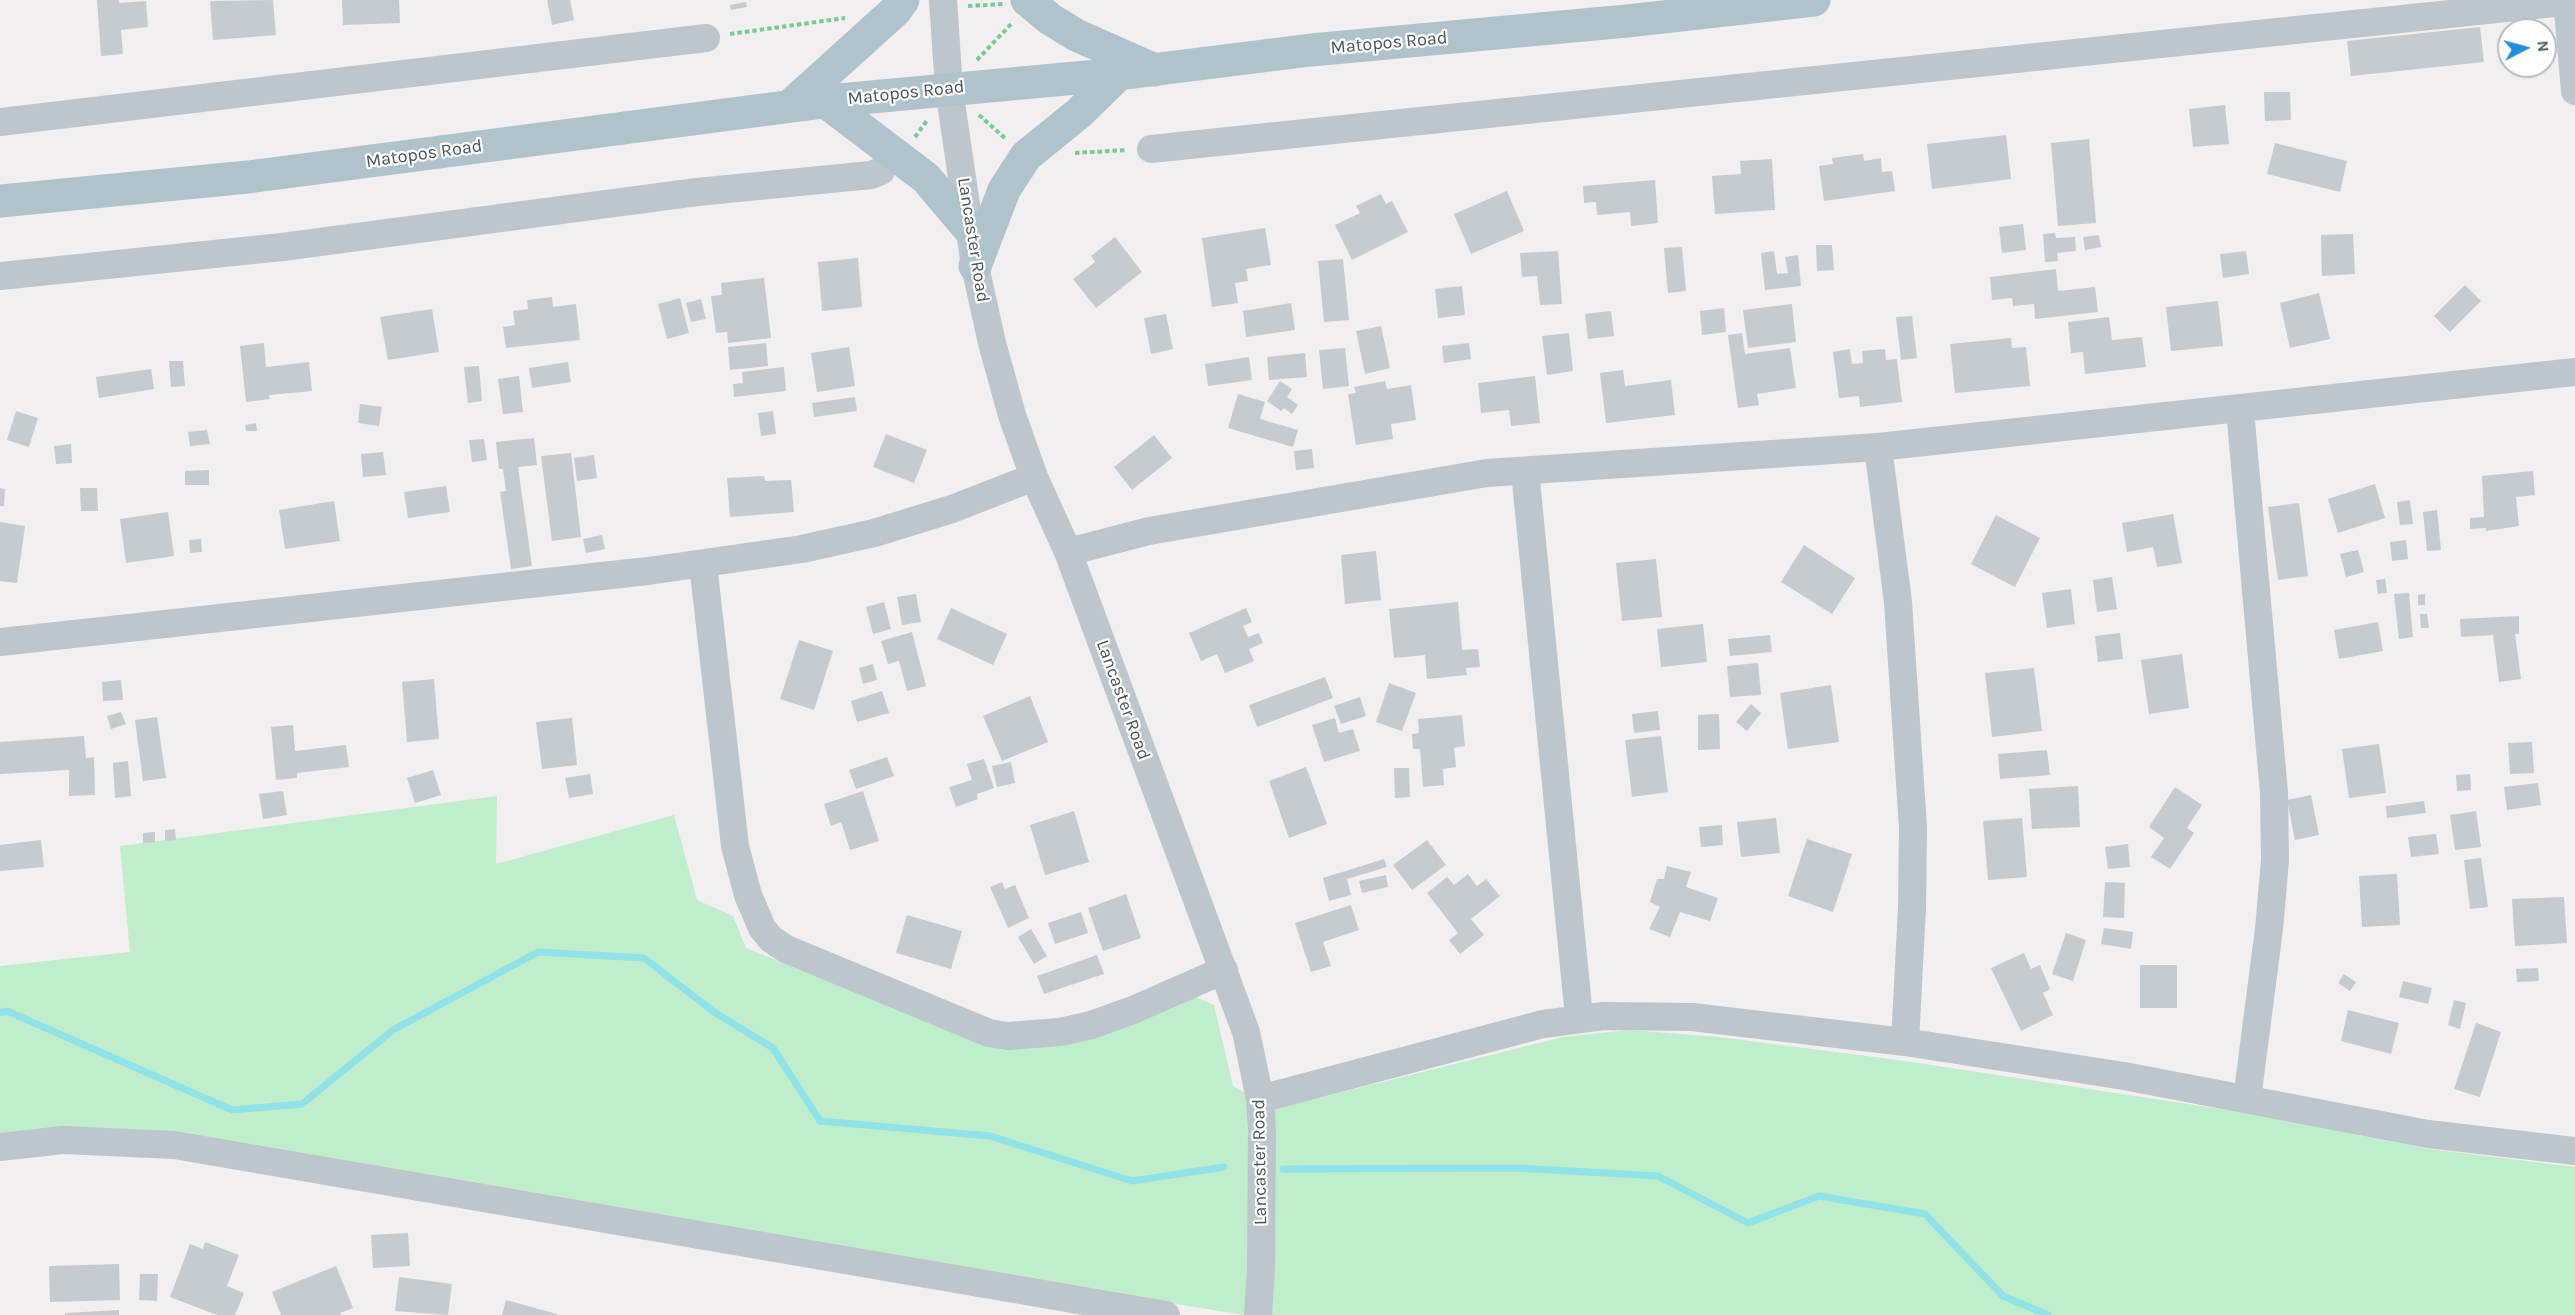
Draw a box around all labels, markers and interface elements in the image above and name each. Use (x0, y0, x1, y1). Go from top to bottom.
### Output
north arrow (2497, 18, 2557, 78)
street label: Matopos Road (1330, 27, 1448, 59)
text: N (2533, 40, 2553, 53)
street label: Matopos Road (847, 76, 965, 110)
street label: Matopos Road (364, 135, 484, 173)
street label: Lancaster Road (952, 176, 994, 304)
street label: Lancaster Road (1091, 637, 1155, 763)
street label: Lancaster Road (1248, 1099, 1272, 1225)

